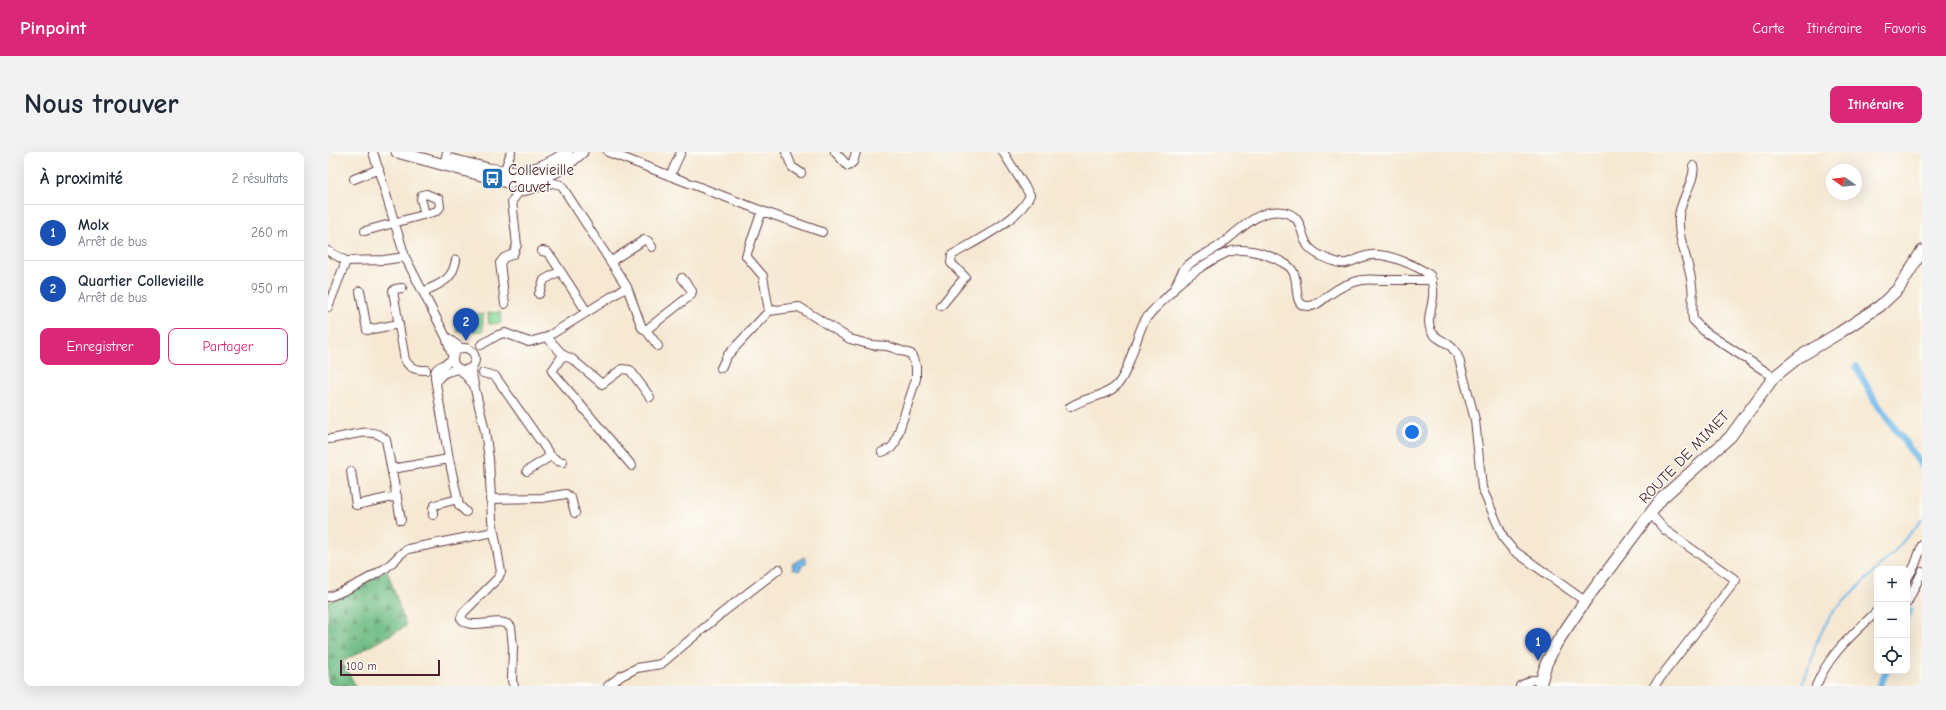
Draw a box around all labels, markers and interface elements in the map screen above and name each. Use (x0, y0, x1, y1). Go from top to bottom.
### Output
text: Pinpoint (20, 17, 86, 39)
text: Carte (1753, 20, 1785, 37)
text: Itinéraire (1807, 20, 1862, 37)
text: Favoris (1884, 20, 1926, 37)
button: Itinéraire (1830, 86, 1922, 123)
text: Nous trouver (24, 88, 179, 120)
place label: Collevieille Cauvet (508, 161, 574, 196)
north arrow (1826, 164, 1862, 200)
bus stop icon: Collevieille Cauvet (479, 166, 505, 192)
text: À proximité (40, 169, 123, 188)
text: 2 résultats (232, 171, 288, 186)
text: Molx (78, 216, 109, 234)
text: 1 (50, 225, 56, 240)
text: 260 m (251, 225, 288, 240)
text: Arrêt de bus (78, 234, 147, 249)
text: Quartier Collevieille (78, 272, 204, 290)
text: 2 (50, 281, 56, 296)
text: 950 m (251, 281, 288, 296)
text: Arrêt de bus (78, 290, 147, 305)
pin: 2 (453, 308, 479, 341)
button: Enregistrer (40, 328, 160, 365)
button: Partager (168, 328, 288, 365)
street label: ROUTE DE MIMET (1635, 407, 1733, 507)
your location (1402, 422, 1422, 442)
map controls (1874, 566, 1910, 674)
button: + (1874, 566, 1910, 602)
button: − (1874, 602, 1910, 638)
pin: 1 (1525, 628, 1551, 661)
button: locate (1874, 638, 1910, 674)
scale bar (340, 658, 440, 677)
text: 100 m (346, 660, 377, 673)

